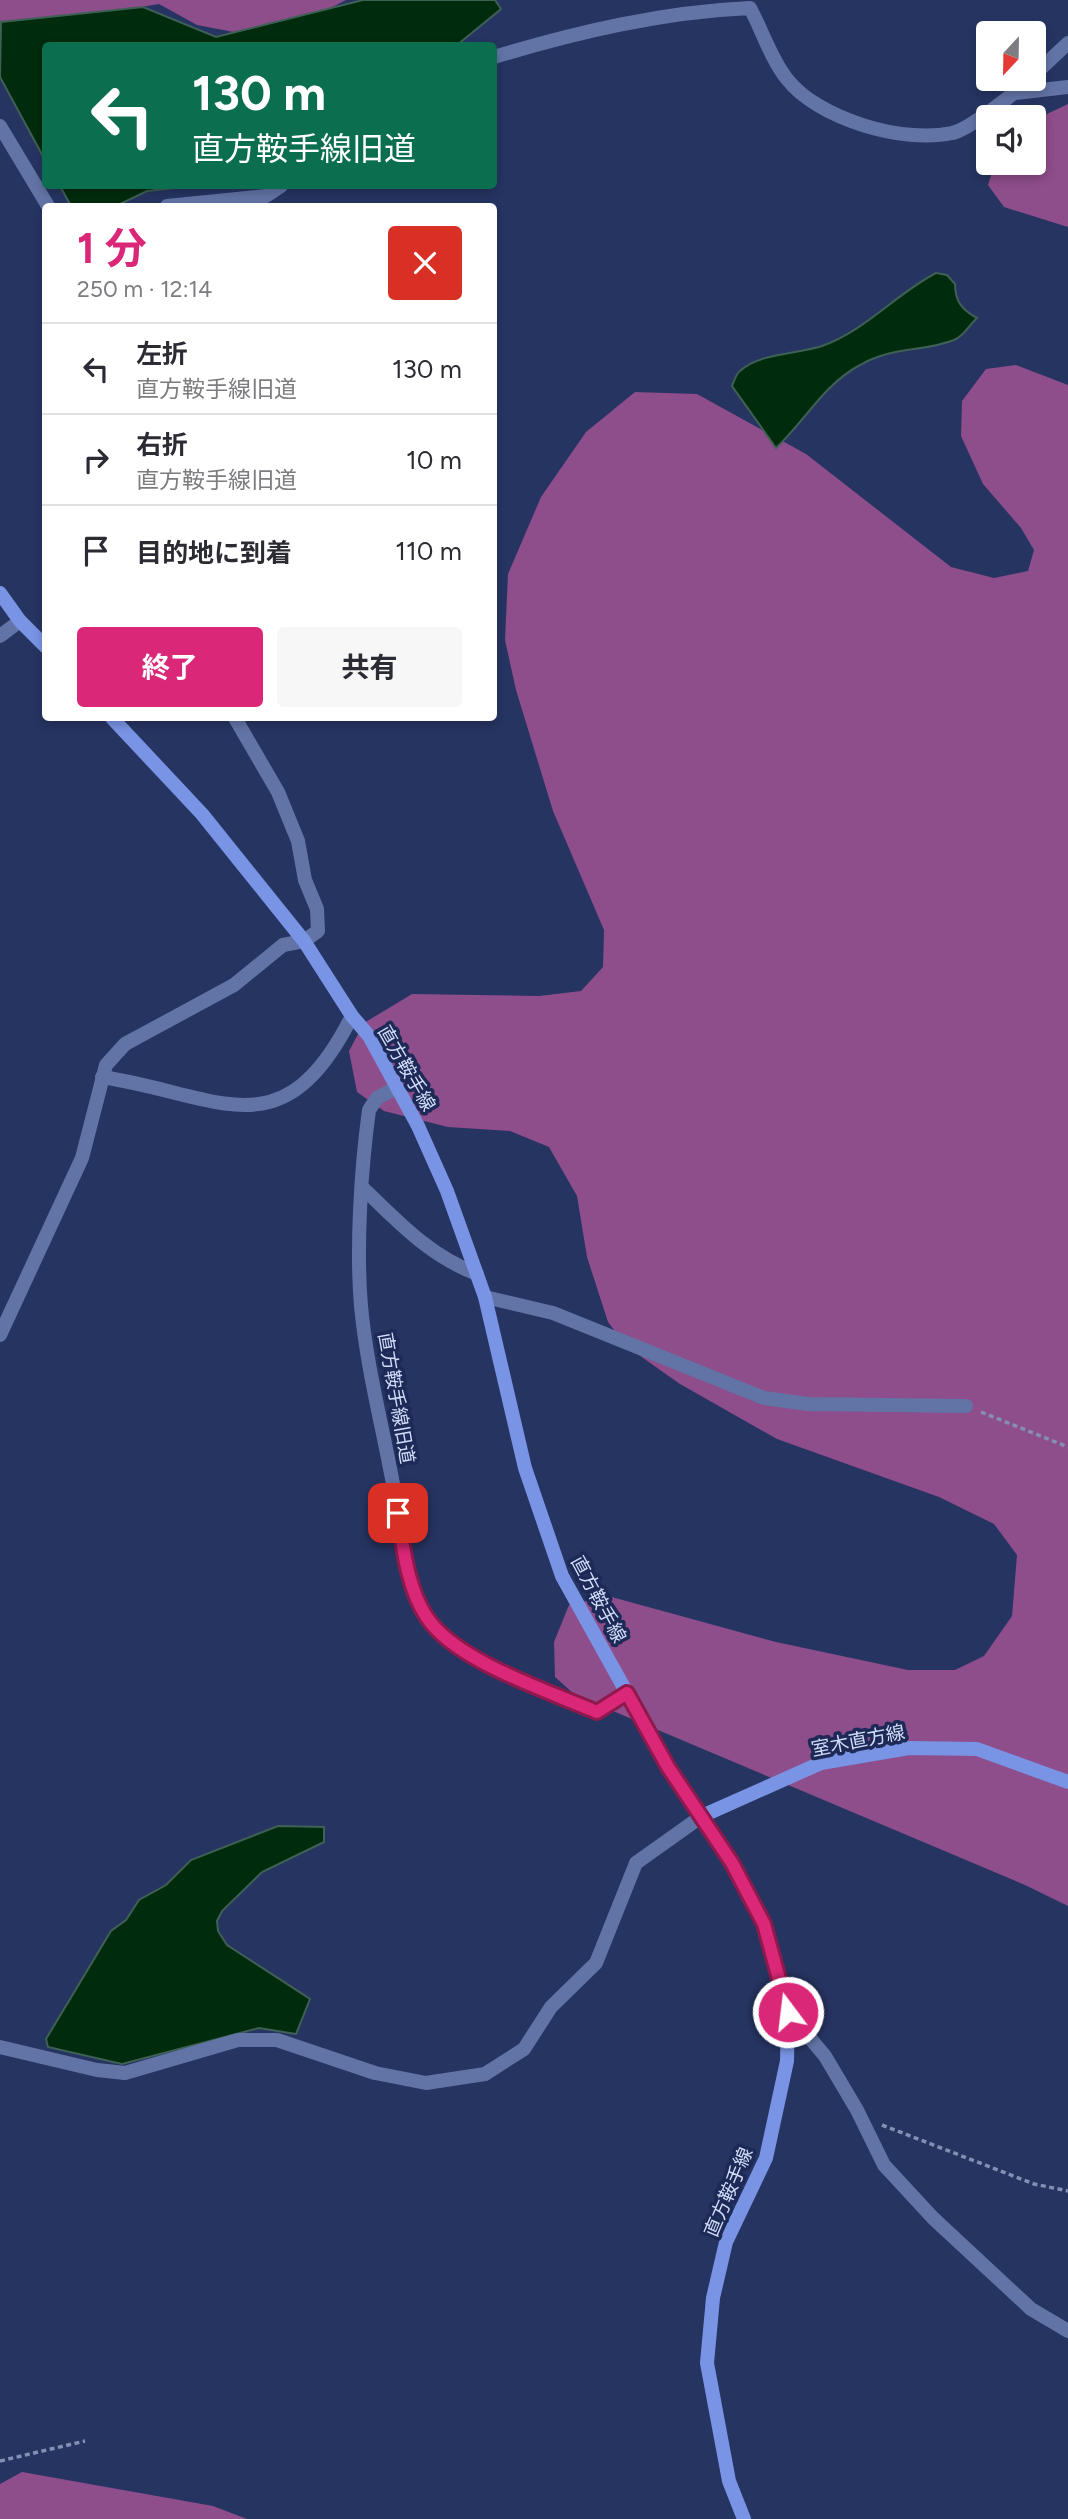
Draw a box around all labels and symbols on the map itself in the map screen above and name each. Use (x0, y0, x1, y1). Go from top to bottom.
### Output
north arrow (976, 21, 1046, 91)
street label: 直方鞍手線 (373, 1021, 440, 1115)
street label: 直方鞍手線旧道 (374, 1331, 419, 1466)
pin (368, 1483, 428, 1543)
street label: 直方鞍手線 (566, 1552, 631, 1647)
street label: 室木直方線 (809, 1720, 907, 1761)
position arrow (751, 1975, 825, 2049)
street label: 直方鞍手線 (699, 2144, 758, 2240)

